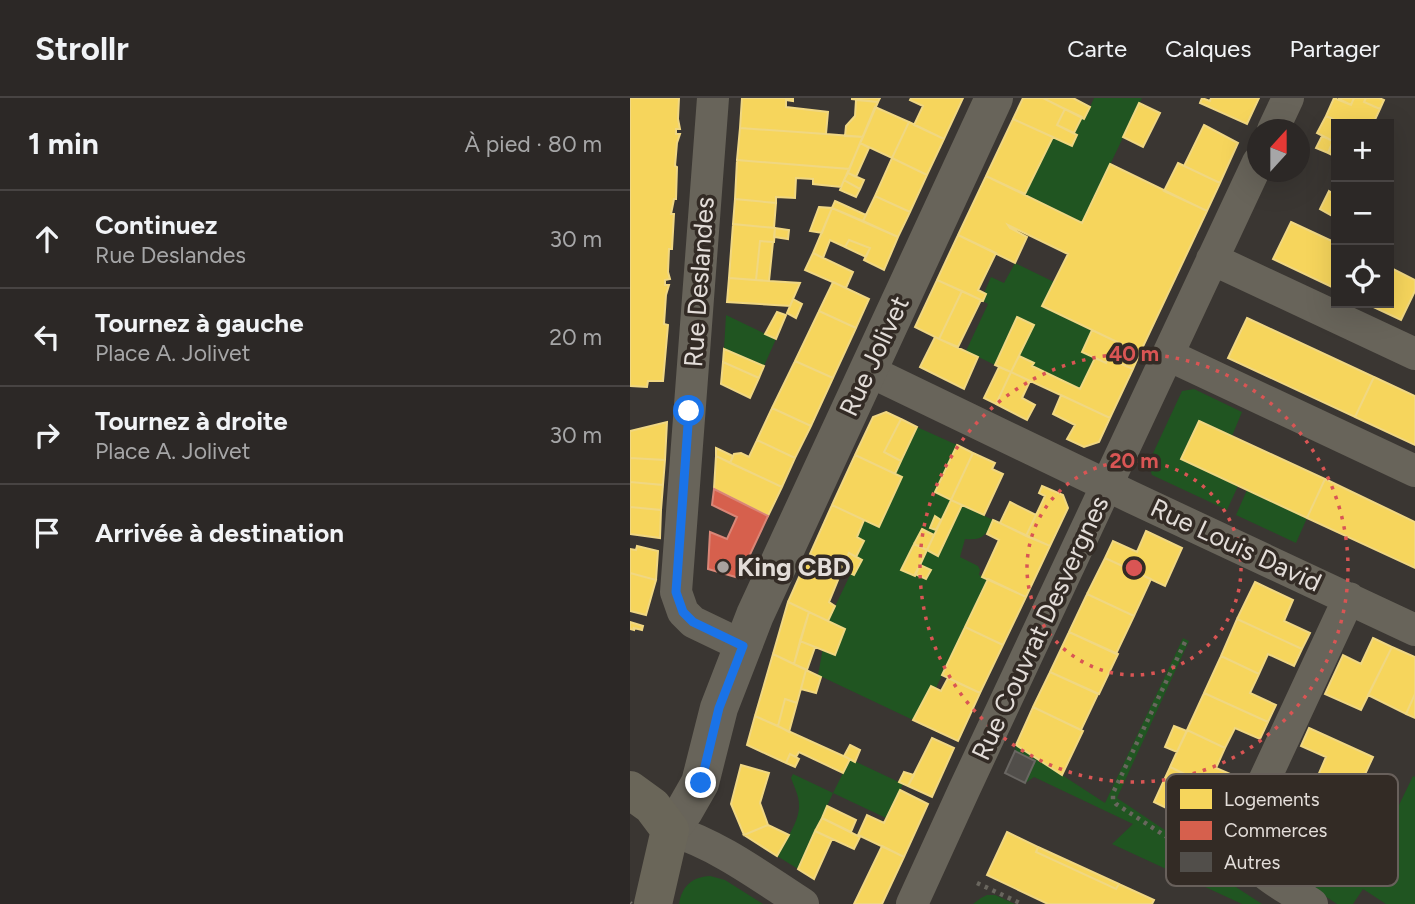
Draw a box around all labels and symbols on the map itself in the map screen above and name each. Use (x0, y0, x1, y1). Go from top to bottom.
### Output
north arrow (1247, 119, 1310, 182)
street label: Rue Deslandes (677, 196, 721, 368)
street label: Rue Jolivet (832, 291, 916, 421)
text: 40 m (1109, 341, 1159, 366)
route start (673, 395, 704, 426)
text: 20 m (1109, 448, 1159, 473)
street label: Rue Couvrat Desvergnes (965, 491, 1115, 765)
street label: Rue Louis David (1145, 491, 1327, 599)
place label: King CBD (737, 551, 851, 583)
centre of rings (1122, 556, 1146, 580)
marker: King CBD (715, 559, 731, 575)
route end (685, 767, 716, 798)
legend (1166, 774, 1398, 886)
text: Logements (1224, 788, 1320, 811)
text: Commerces (1224, 819, 1328, 842)
text: Autres (1224, 851, 1280, 874)

